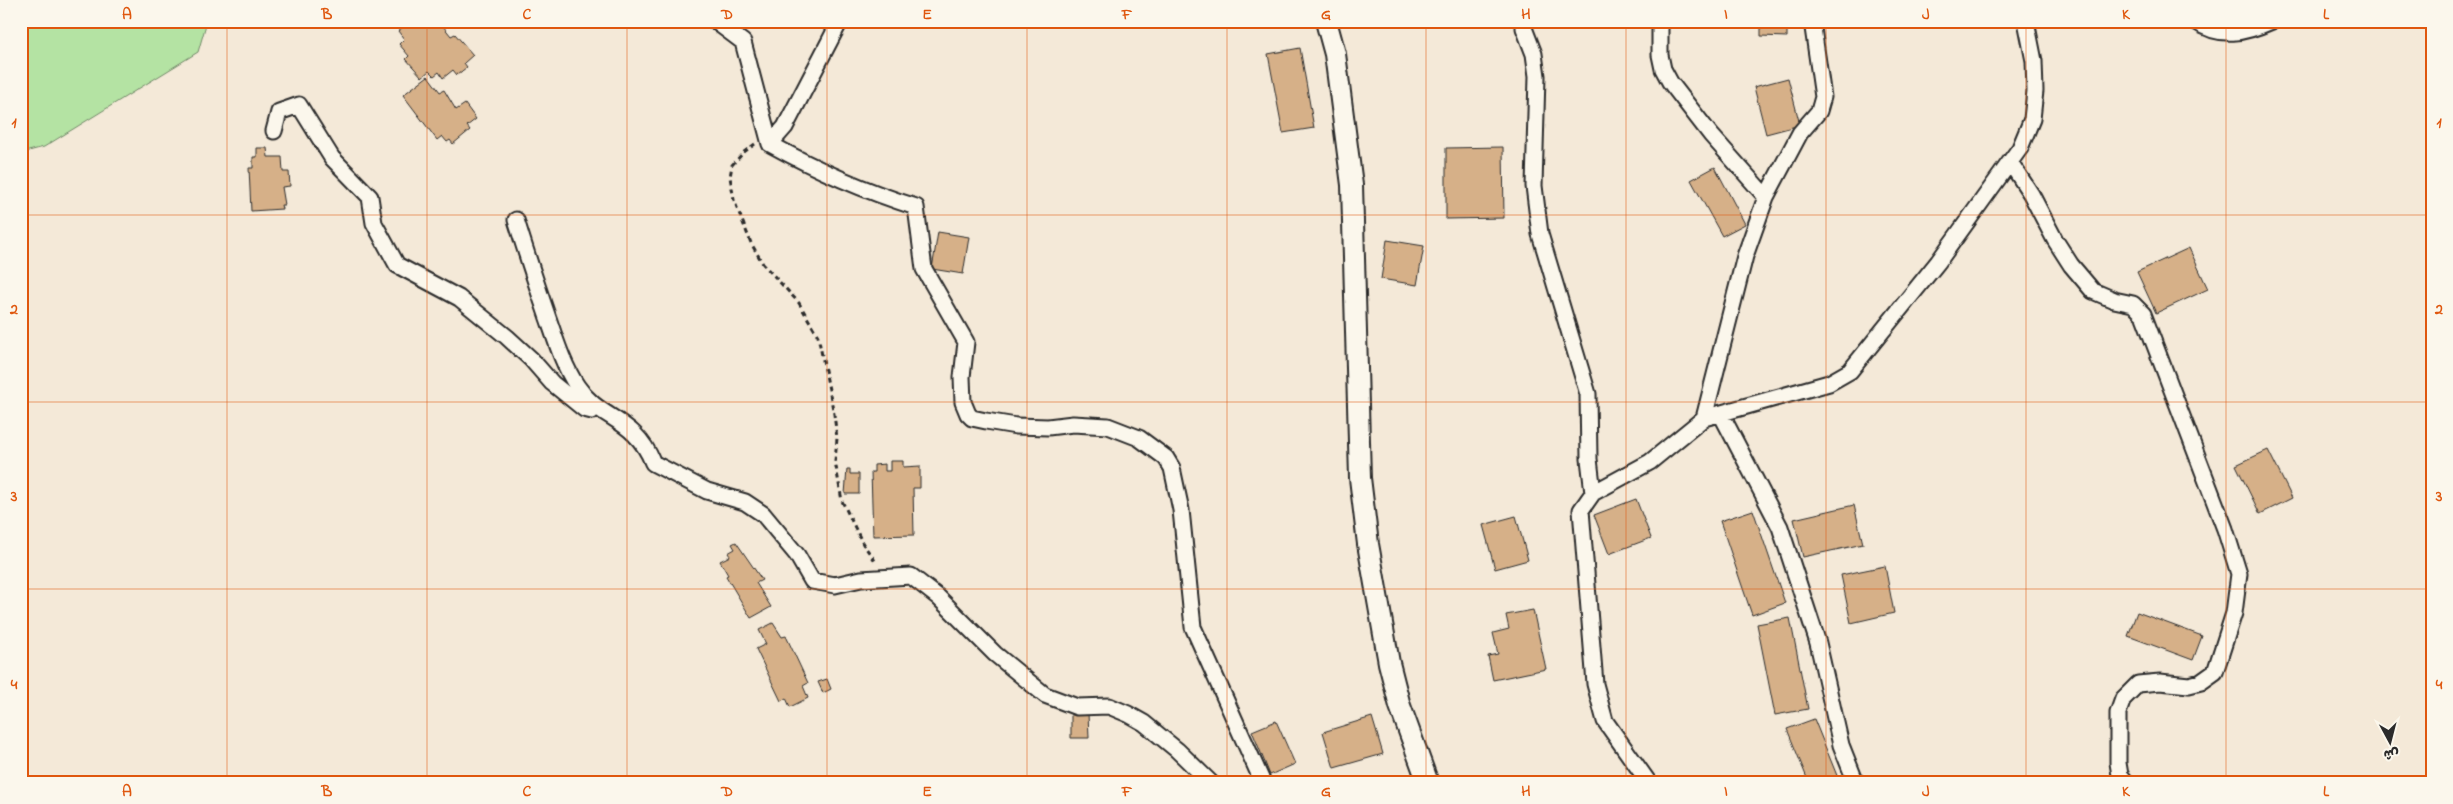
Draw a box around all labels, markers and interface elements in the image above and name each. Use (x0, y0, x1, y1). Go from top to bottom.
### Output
text: A (122, 3, 132, 27)
text: B (321, 3, 333, 27)
text: C (523, 3, 532, 27)
text: D (720, 3, 733, 27)
text: E (922, 3, 932, 27)
text: F (1121, 3, 1133, 27)
text: G (1321, 3, 1331, 27)
text: H (1521, 3, 1531, 27)
text: I (1724, 3, 1728, 27)
text: J (1922, 3, 1930, 27)
text: K (2122, 3, 2131, 27)
text: L (2323, 3, 2330, 27)
text: 1 (11, 111, 17, 135)
text: 1 (2436, 111, 2442, 135)
text: 2 (9, 298, 18, 322)
text: 2 (2434, 298, 2443, 322)
text: 3 (10, 485, 18, 509)
text: 3 (2435, 485, 2443, 509)
text: 4 (10, 673, 18, 697)
text: 4 (2435, 673, 2443, 697)
north arrow (2366, 716, 2416, 766)
text: ش (2382, 742, 2400, 765)
text: A (122, 780, 132, 804)
text: B (321, 780, 333, 804)
text: C (523, 780, 532, 804)
text: D (720, 780, 733, 804)
text: E (922, 780, 932, 804)
text: F (1121, 780, 1133, 804)
text: G (1321, 780, 1331, 804)
text: H (1521, 780, 1531, 804)
text: I (1724, 780, 1728, 804)
text: J (1922, 780, 1930, 804)
text: K (2122, 780, 2131, 804)
text: L (2323, 780, 2330, 804)

